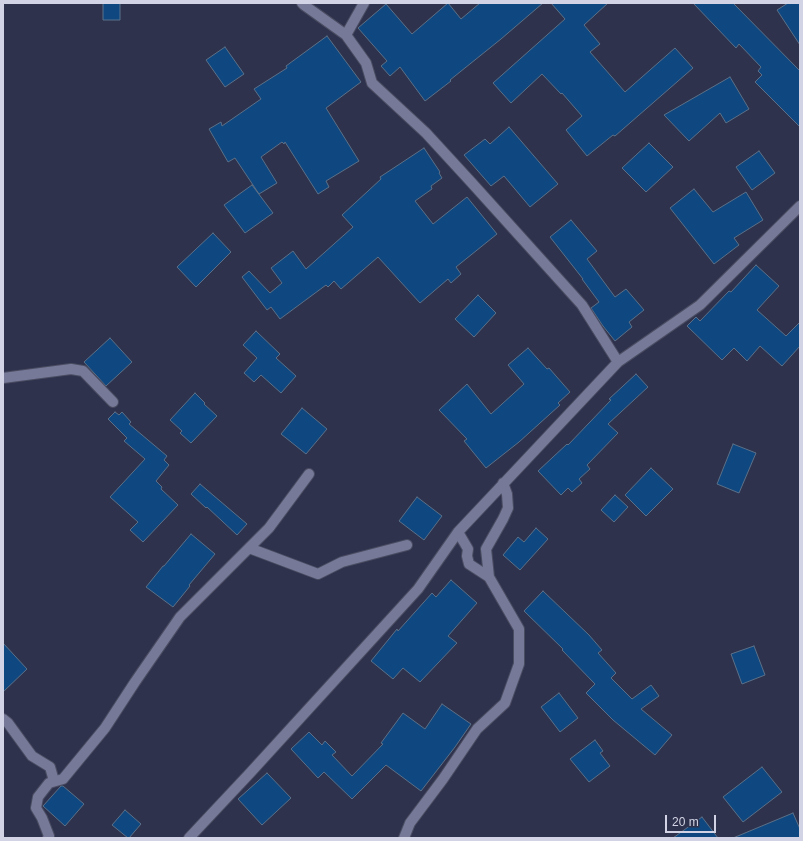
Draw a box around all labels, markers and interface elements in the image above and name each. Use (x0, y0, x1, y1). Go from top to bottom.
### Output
scale bar (667, 807, 718, 833)
text: 20 m (672, 815, 699, 829)

